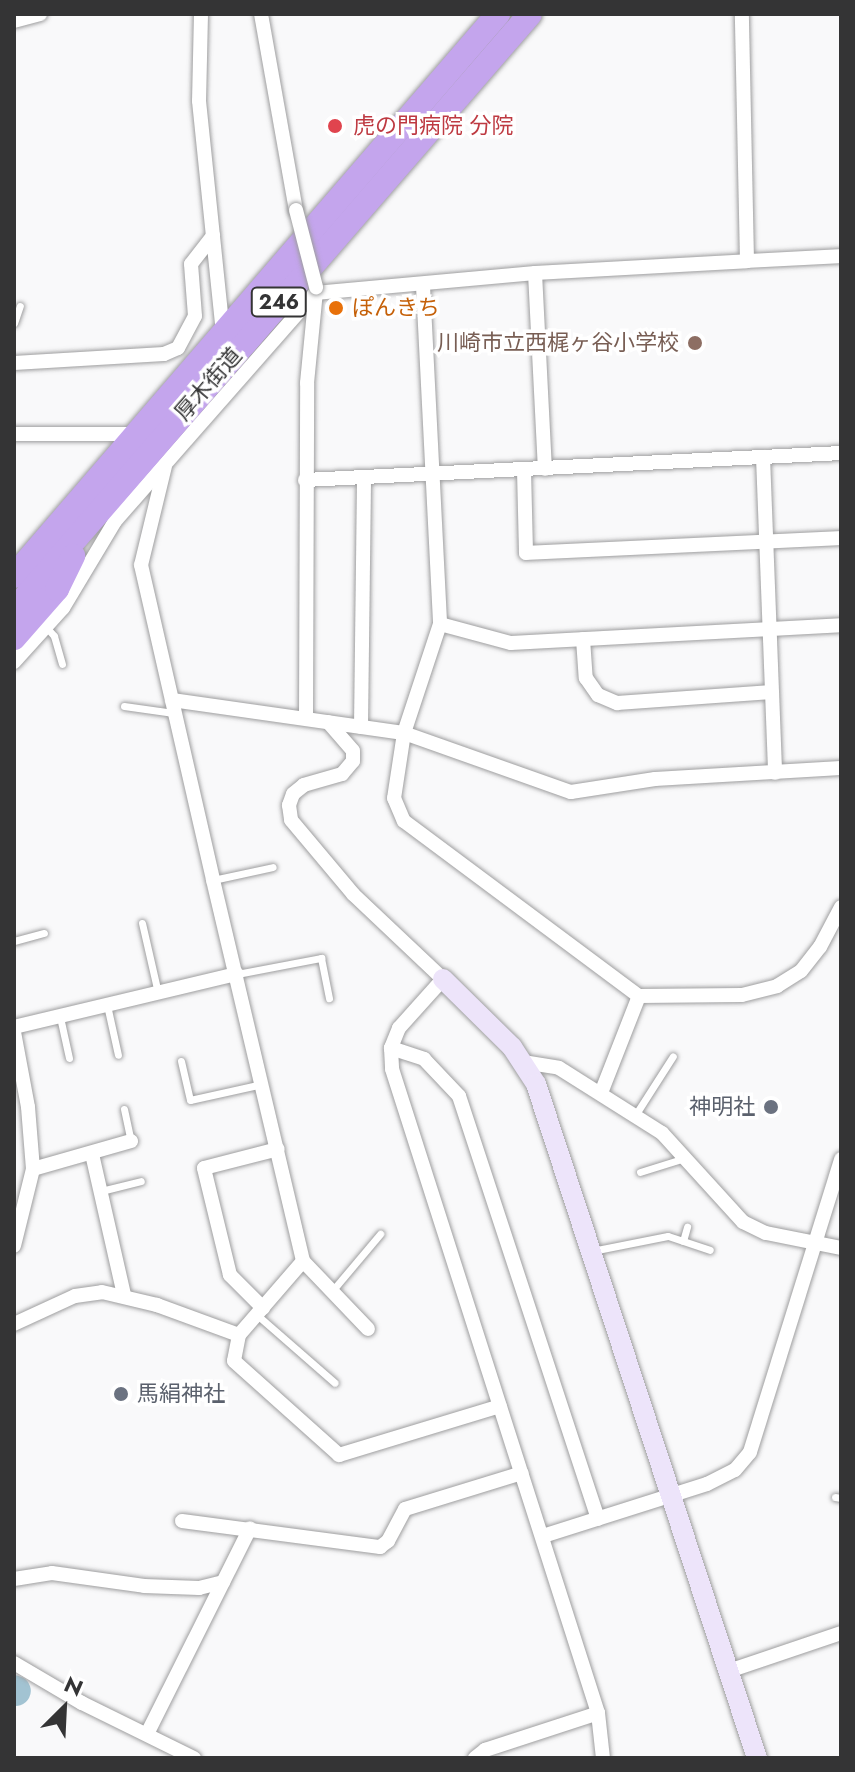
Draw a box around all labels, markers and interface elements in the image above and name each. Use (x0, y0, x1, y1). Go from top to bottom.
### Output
place label: 虎の門病院 分院 (353, 113, 514, 139)
marker: 虎の門病院 分院 (324, 115, 346, 137)
road number: 246 (249, 286, 309, 318)
place label: ぽんきち (352, 295, 440, 321)
marker: ぽんきち (327, 299, 345, 317)
place label: 川崎市立西梶ヶ谷小学校 (437, 330, 679, 356)
marker: 川崎市立西梶ヶ谷小学校 (686, 334, 704, 352)
street label: 厚木街道 (169, 342, 247, 426)
place label: 神明社 (689, 1094, 755, 1120)
marker: 神明社 (762, 1098, 780, 1116)
place label: 馬絹神社 (137, 1381, 225, 1407)
marker: 馬絹神社 (112, 1385, 130, 1403)
north arrow (24, 1668, 104, 1748)
text: N (59, 1668, 88, 1704)

